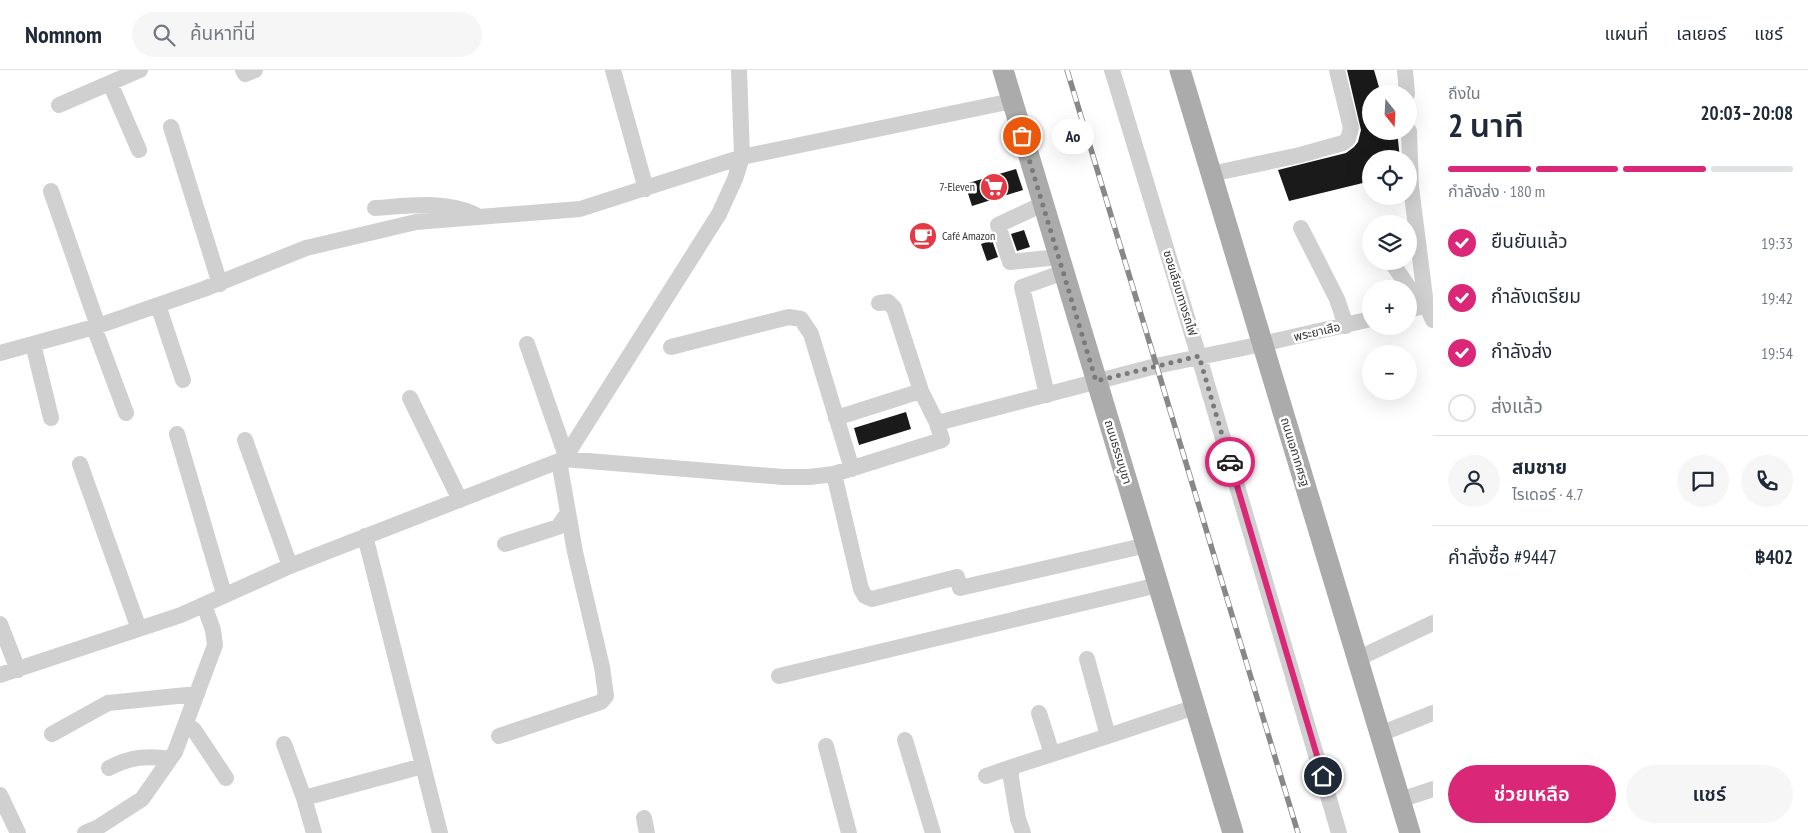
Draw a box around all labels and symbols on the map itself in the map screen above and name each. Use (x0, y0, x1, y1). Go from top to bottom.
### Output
north arrow (1362, 85, 1418, 140)
pin (1001, 115, 1043, 157)
callout: Ao (1052, 118, 1094, 154)
supermarket icon: 7-Eleven (979, 172, 1009, 202)
place label: 7-Eleven (939, 179, 975, 194)
cafe icon: Café Amazon (908, 221, 938, 251)
place label: Café Amazon (942, 228, 995, 243)
street label: ซอยเลียบทางรถไฟ (1160, 248, 1201, 337)
street label: พระยาเสือ (1292, 319, 1342, 344)
street label: ถนนเอกาทศรฐ (1278, 415, 1313, 489)
street label: ถนนธรรมบูชา (1102, 418, 1135, 486)
courier (1205, 437, 1255, 487)
pin (1302, 755, 1344, 797)

